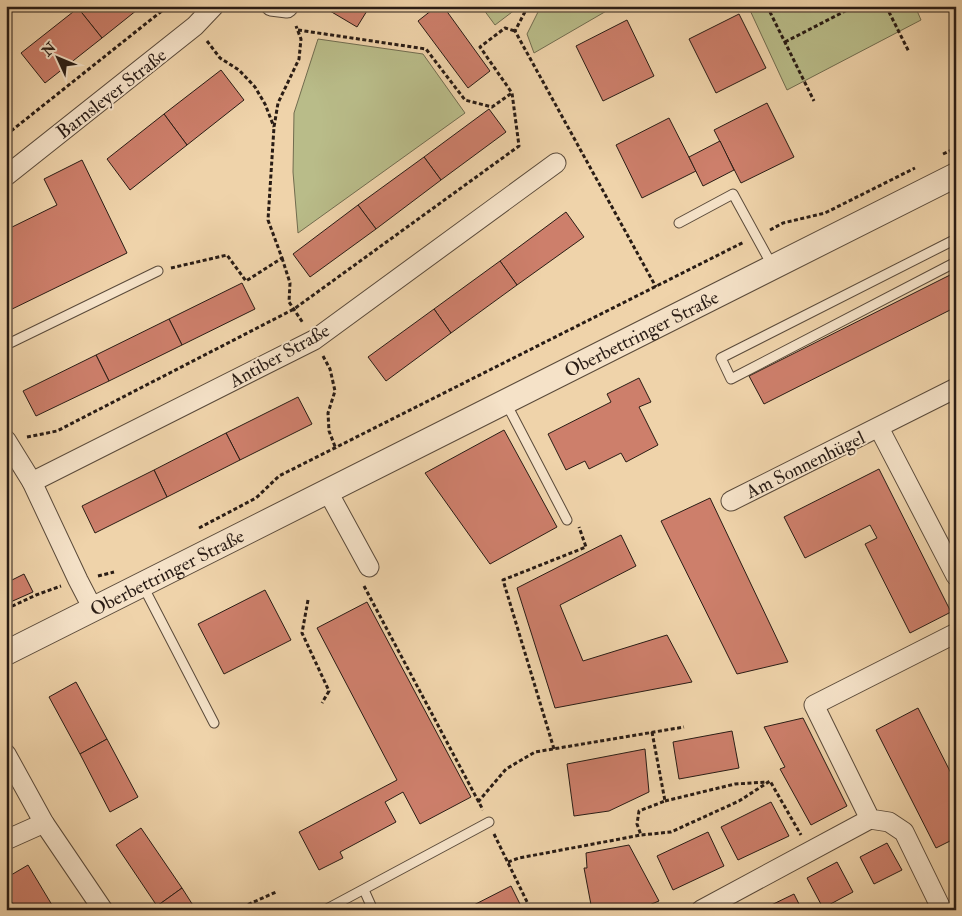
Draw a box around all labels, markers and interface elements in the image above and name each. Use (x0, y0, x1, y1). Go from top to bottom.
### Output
north arrow (32, 32, 82, 82)
text: N (38, 39, 60, 60)
street label: Barnsleyer Straße (52, 43, 172, 144)
street label: Oberbettringer Straße (560, 285, 723, 383)
street label: Antiber Straße (224, 318, 334, 394)
street label: Am Sonnenhügel (741, 426, 869, 505)
street label: Oberbettringer Straße (86, 524, 248, 622)

